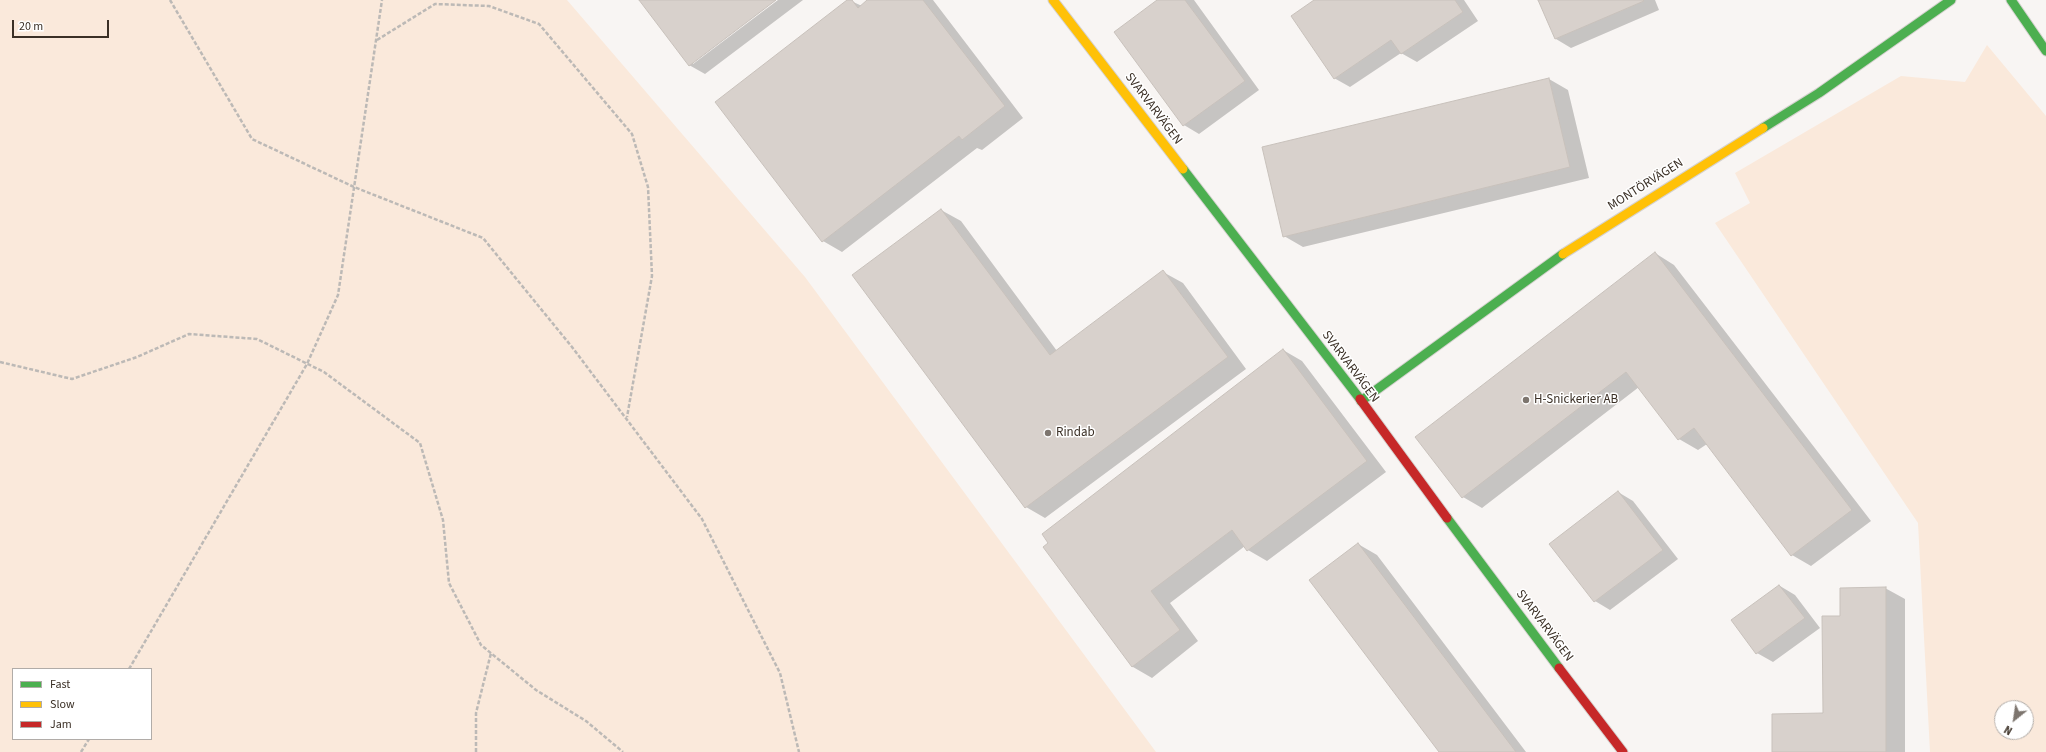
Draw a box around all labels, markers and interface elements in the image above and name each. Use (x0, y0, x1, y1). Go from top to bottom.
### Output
scale bar (14, 12, 111, 38)
text: 20 m (19, 18, 43, 35)
street label: SVARVARVÄGEN (1121, 70, 1185, 148)
street label: MONTÖRVÄGEN (1605, 156, 1687, 214)
street label: SVARVARVÄGEN (1318, 328, 1382, 406)
place label: H-Snickerier AB (1534, 392, 1618, 408)
marker: H-Snickerier AB (1521, 395, 1531, 405)
place label: Rindab (1056, 425, 1095, 441)
marker: Rindab (1043, 428, 1053, 438)
street label: SVARVARVÄGEN (1512, 587, 1576, 665)
legend (12, 668, 152, 740)
text: Fast (50, 676, 70, 693)
text: Slow (50, 696, 75, 713)
north arrow (1994, 700, 2034, 740)
text: Jam (50, 716, 72, 733)
text: N (2001, 722, 2015, 738)

